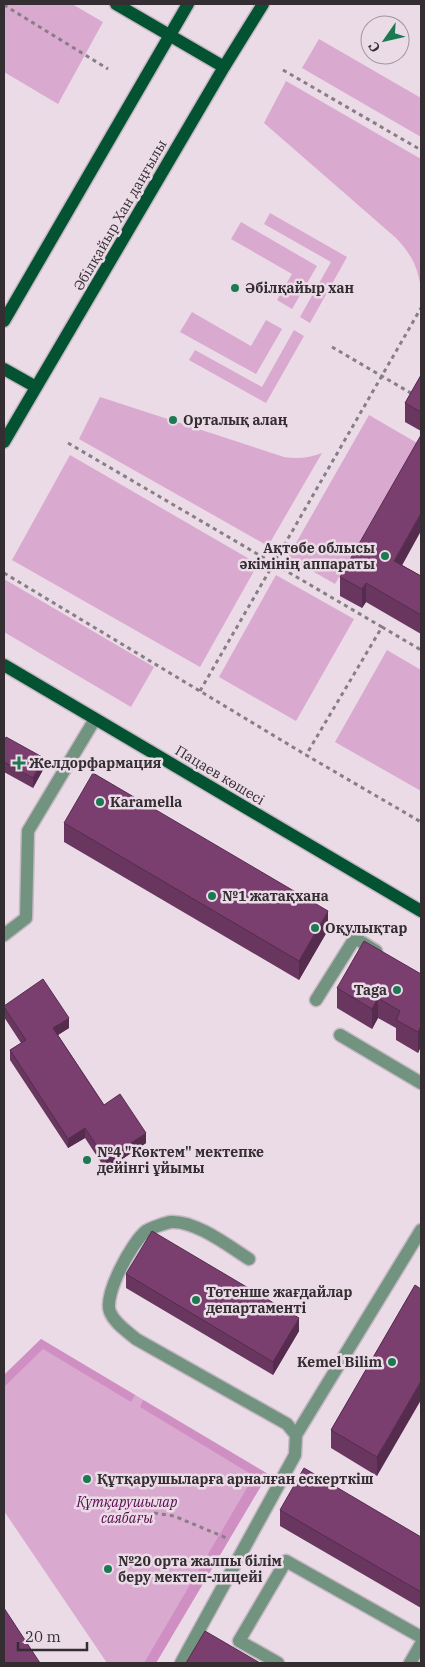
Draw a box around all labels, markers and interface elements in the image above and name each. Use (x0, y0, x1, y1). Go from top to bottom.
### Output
north arrow (360, 15, 410, 65)
text: С (364, 38, 384, 56)
street label: Әбілқайыр Хан даңғылы (69, 136, 171, 294)
place label: Әбілқайыр хан (245, 279, 354, 297)
marker: Әбілқайыр хан (229, 282, 241, 294)
place label: Орталық алаң (183, 411, 288, 429)
marker: Орталық алаң (167, 414, 179, 426)
place label: Ақтөбе облысы әкімінің аппараты (240, 539, 375, 573)
marker: Ақтөбе облысы әкімінің аппараты (379, 550, 391, 562)
street label: Пацаев көшесі (172, 741, 268, 809)
place label: Желдорфармация (29, 754, 162, 772)
marker: Желдорфармация (13, 757, 25, 769)
place label: Karamella (110, 793, 182, 811)
marker: Karamella (94, 796, 106, 808)
place label: №1 жатақхана (222, 887, 329, 905)
marker: №1 жатақхана (206, 890, 218, 902)
place label: Оқулықтар (325, 919, 407, 937)
marker: Оқулықтар (309, 922, 321, 934)
place label: Taga (354, 981, 387, 999)
marker: Taga (391, 984, 403, 996)
place label: №4 "Көктем" мектепке дейінгі ұйымы (97, 1143, 264, 1177)
marker: №4 "Көктем" мектепке дейінгі ұйымы (81, 1154, 93, 1166)
place label: Төтенше жағдайлар департаменті (206, 1283, 353, 1317)
marker: Төтенше жағдайлар департаменті (190, 1294, 202, 1306)
place label: Kemel Bilim (297, 1353, 382, 1371)
marker: Kemel Bilim (386, 1356, 398, 1368)
place label: Құтқарушыларға арналған ескерткіш (97, 1470, 374, 1488)
marker: Құтқарушыларға арналған ескерткіш (81, 1473, 93, 1485)
park label: Құтқарушылар саябағы (76, 1493, 177, 1527)
place label: №20 орта жалпы білім беру мектеп-лицейі (118, 1552, 282, 1586)
marker: №20 орта жалпы білім беру мектеп-лицейі (102, 1563, 114, 1575)
scale bar (18, 1620, 86, 1652)
text: 20 m (25, 1627, 61, 1646)

